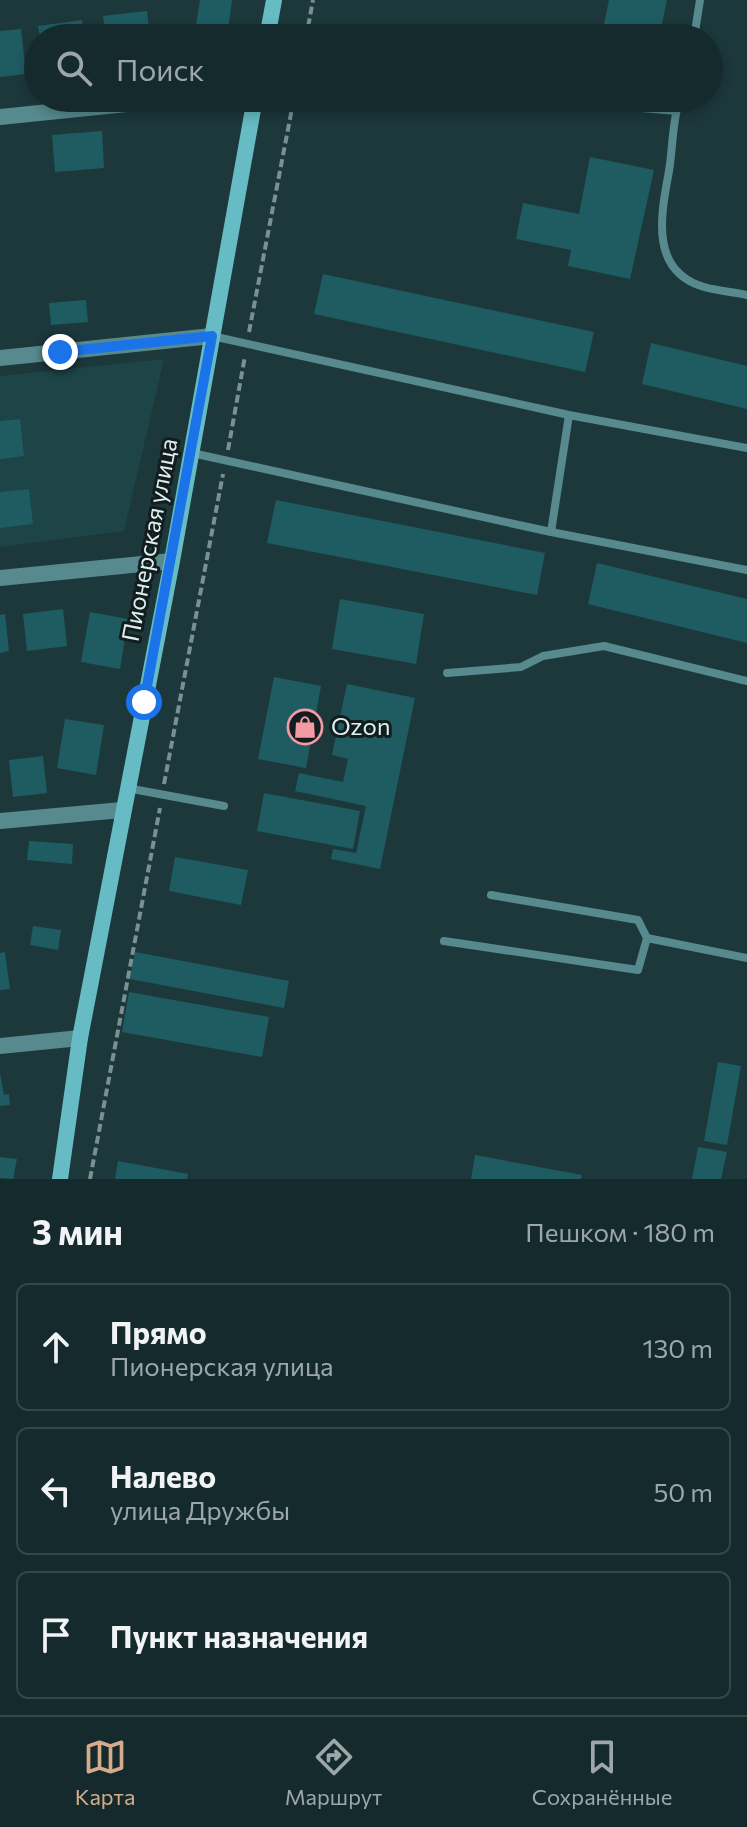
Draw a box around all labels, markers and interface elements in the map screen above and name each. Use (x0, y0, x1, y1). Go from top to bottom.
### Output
search box (24, 24, 723, 112)
icon: search (52, 46, 96, 90)
text: Поиск (116, 50, 204, 87)
route end (42, 334, 78, 370)
street label: Пионерская улица (115, 436, 182, 644)
route start (126, 684, 162, 720)
shop icon: Ozon (286, 708, 324, 746)
place label: Ozon (331, 711, 391, 740)
text: 3 мин (32, 1210, 123, 1252)
text: Пешком · 180 m (525, 1216, 715, 1247)
text: Прямо (110, 1313, 207, 1350)
icon: ahead (34, 1325, 78, 1369)
text: 130 m (642, 1332, 713, 1363)
text: Пионерская улица (110, 1350, 334, 1381)
text: Налево (110, 1457, 216, 1494)
icon: left (34, 1469, 78, 1513)
text: 50 m (653, 1476, 713, 1507)
text: улица Дружбы (110, 1494, 290, 1525)
icon: arrive (34, 1613, 78, 1657)
text: Пункт назначения (110, 1617, 368, 1654)
tab: Карта (75, 1735, 135, 1810)
tab: Маршрут (285, 1735, 382, 1810)
tab: Сохранённые (532, 1735, 672, 1810)

